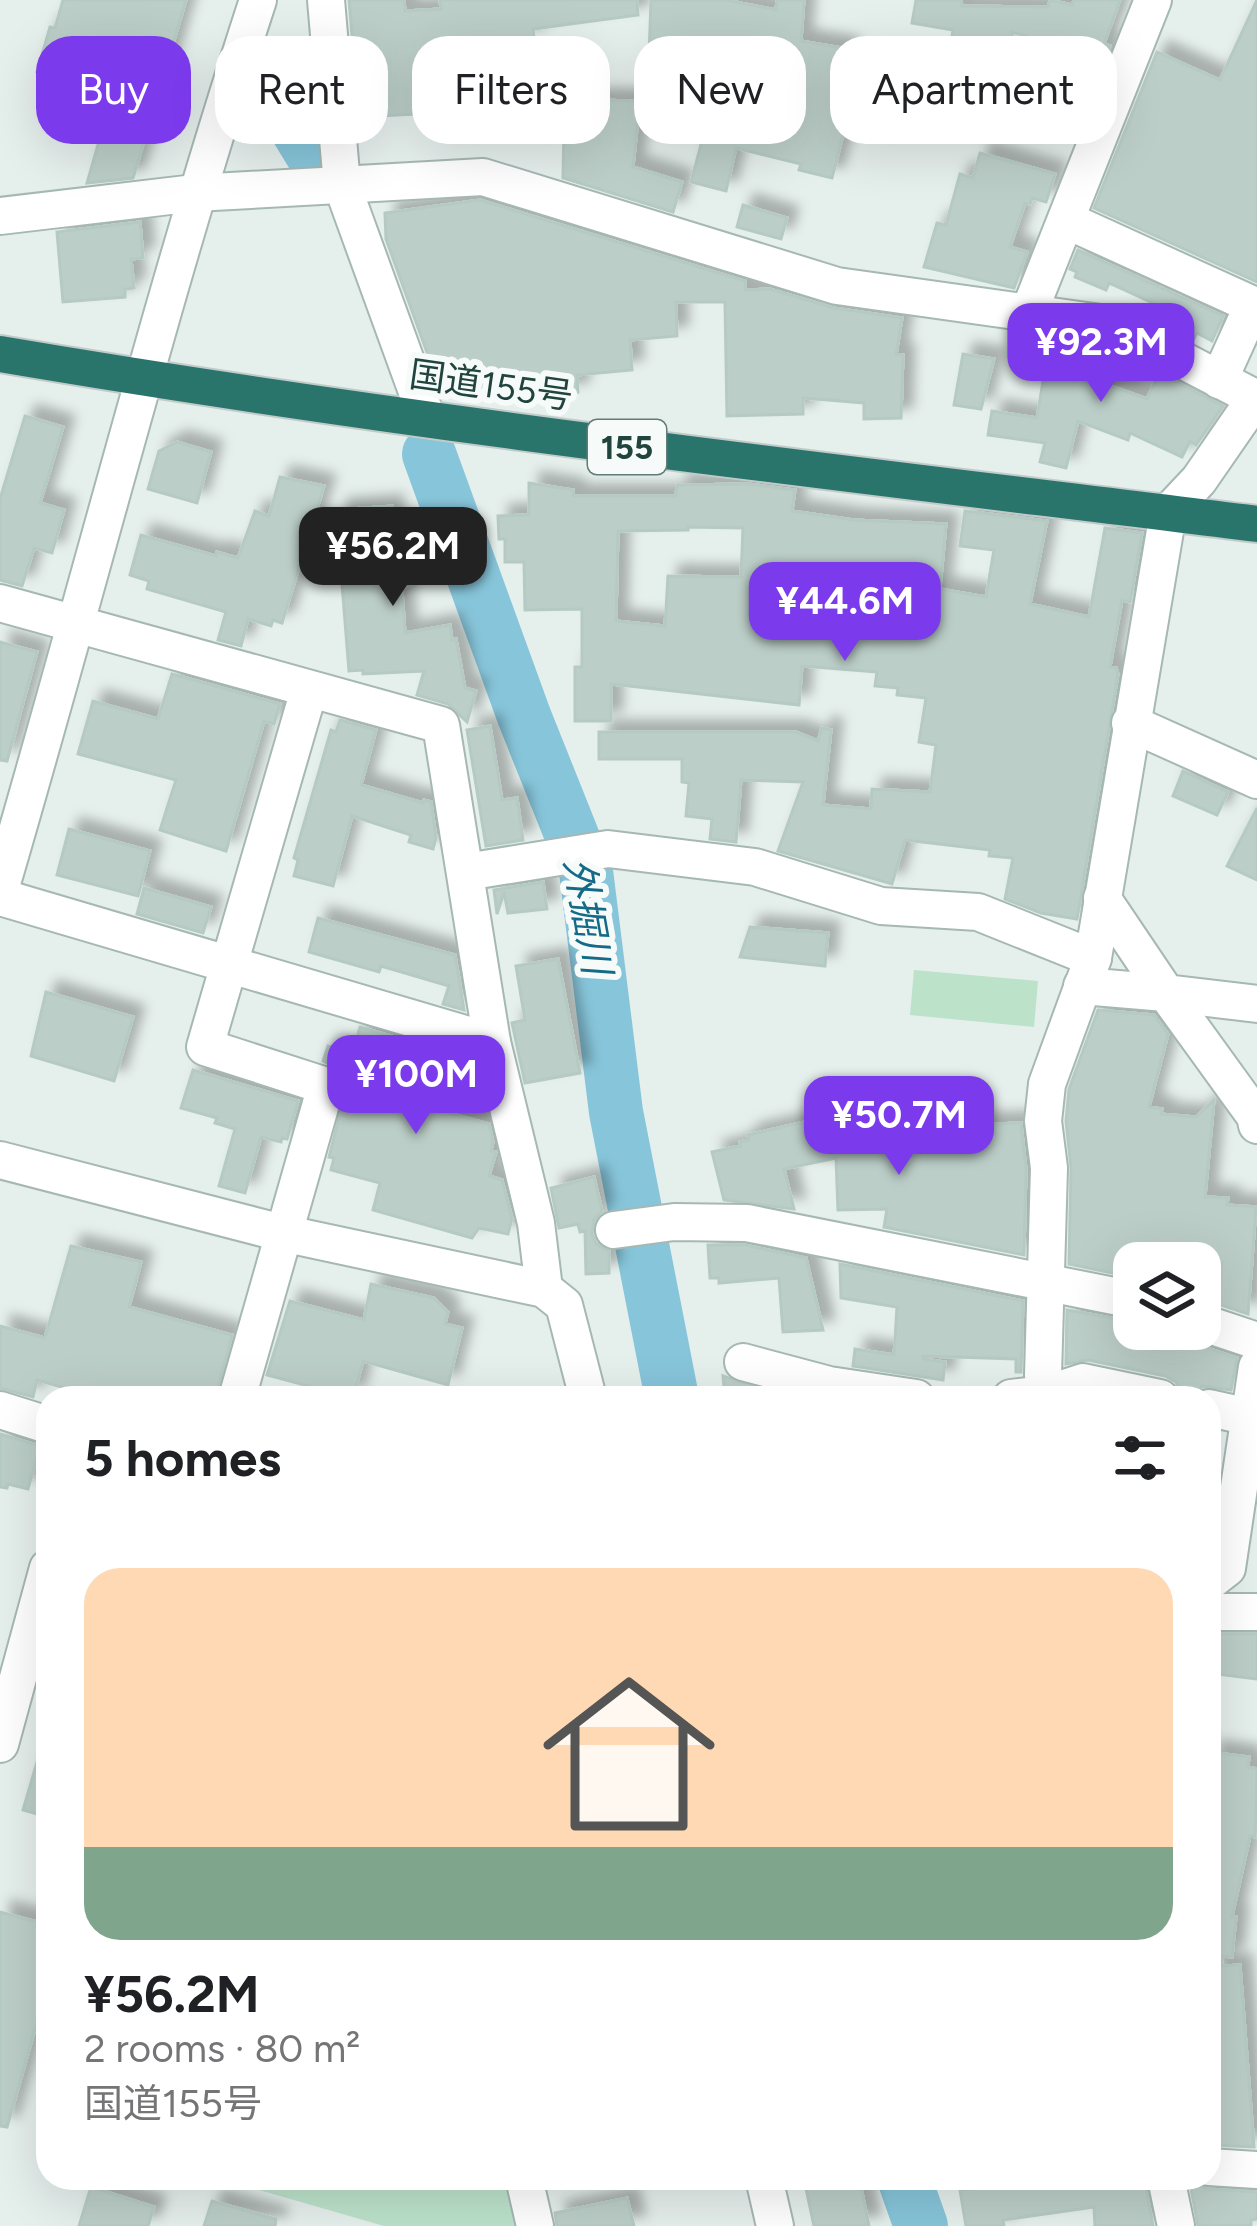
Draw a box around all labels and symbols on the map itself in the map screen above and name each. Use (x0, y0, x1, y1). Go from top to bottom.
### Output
pin: ¥92.3M (1003, 303, 1199, 405)
street label: 国道155号 (407, 352, 575, 418)
road number: 155 (588, 420, 666, 474)
pin: ¥56.2M (295, 507, 491, 609)
pin: ¥44.6M (747, 562, 943, 664)
water label: 外掘川 (555, 854, 622, 982)
pin: ¥100M (332, 1035, 500, 1137)
pin: ¥50.7M (801, 1076, 997, 1178)

